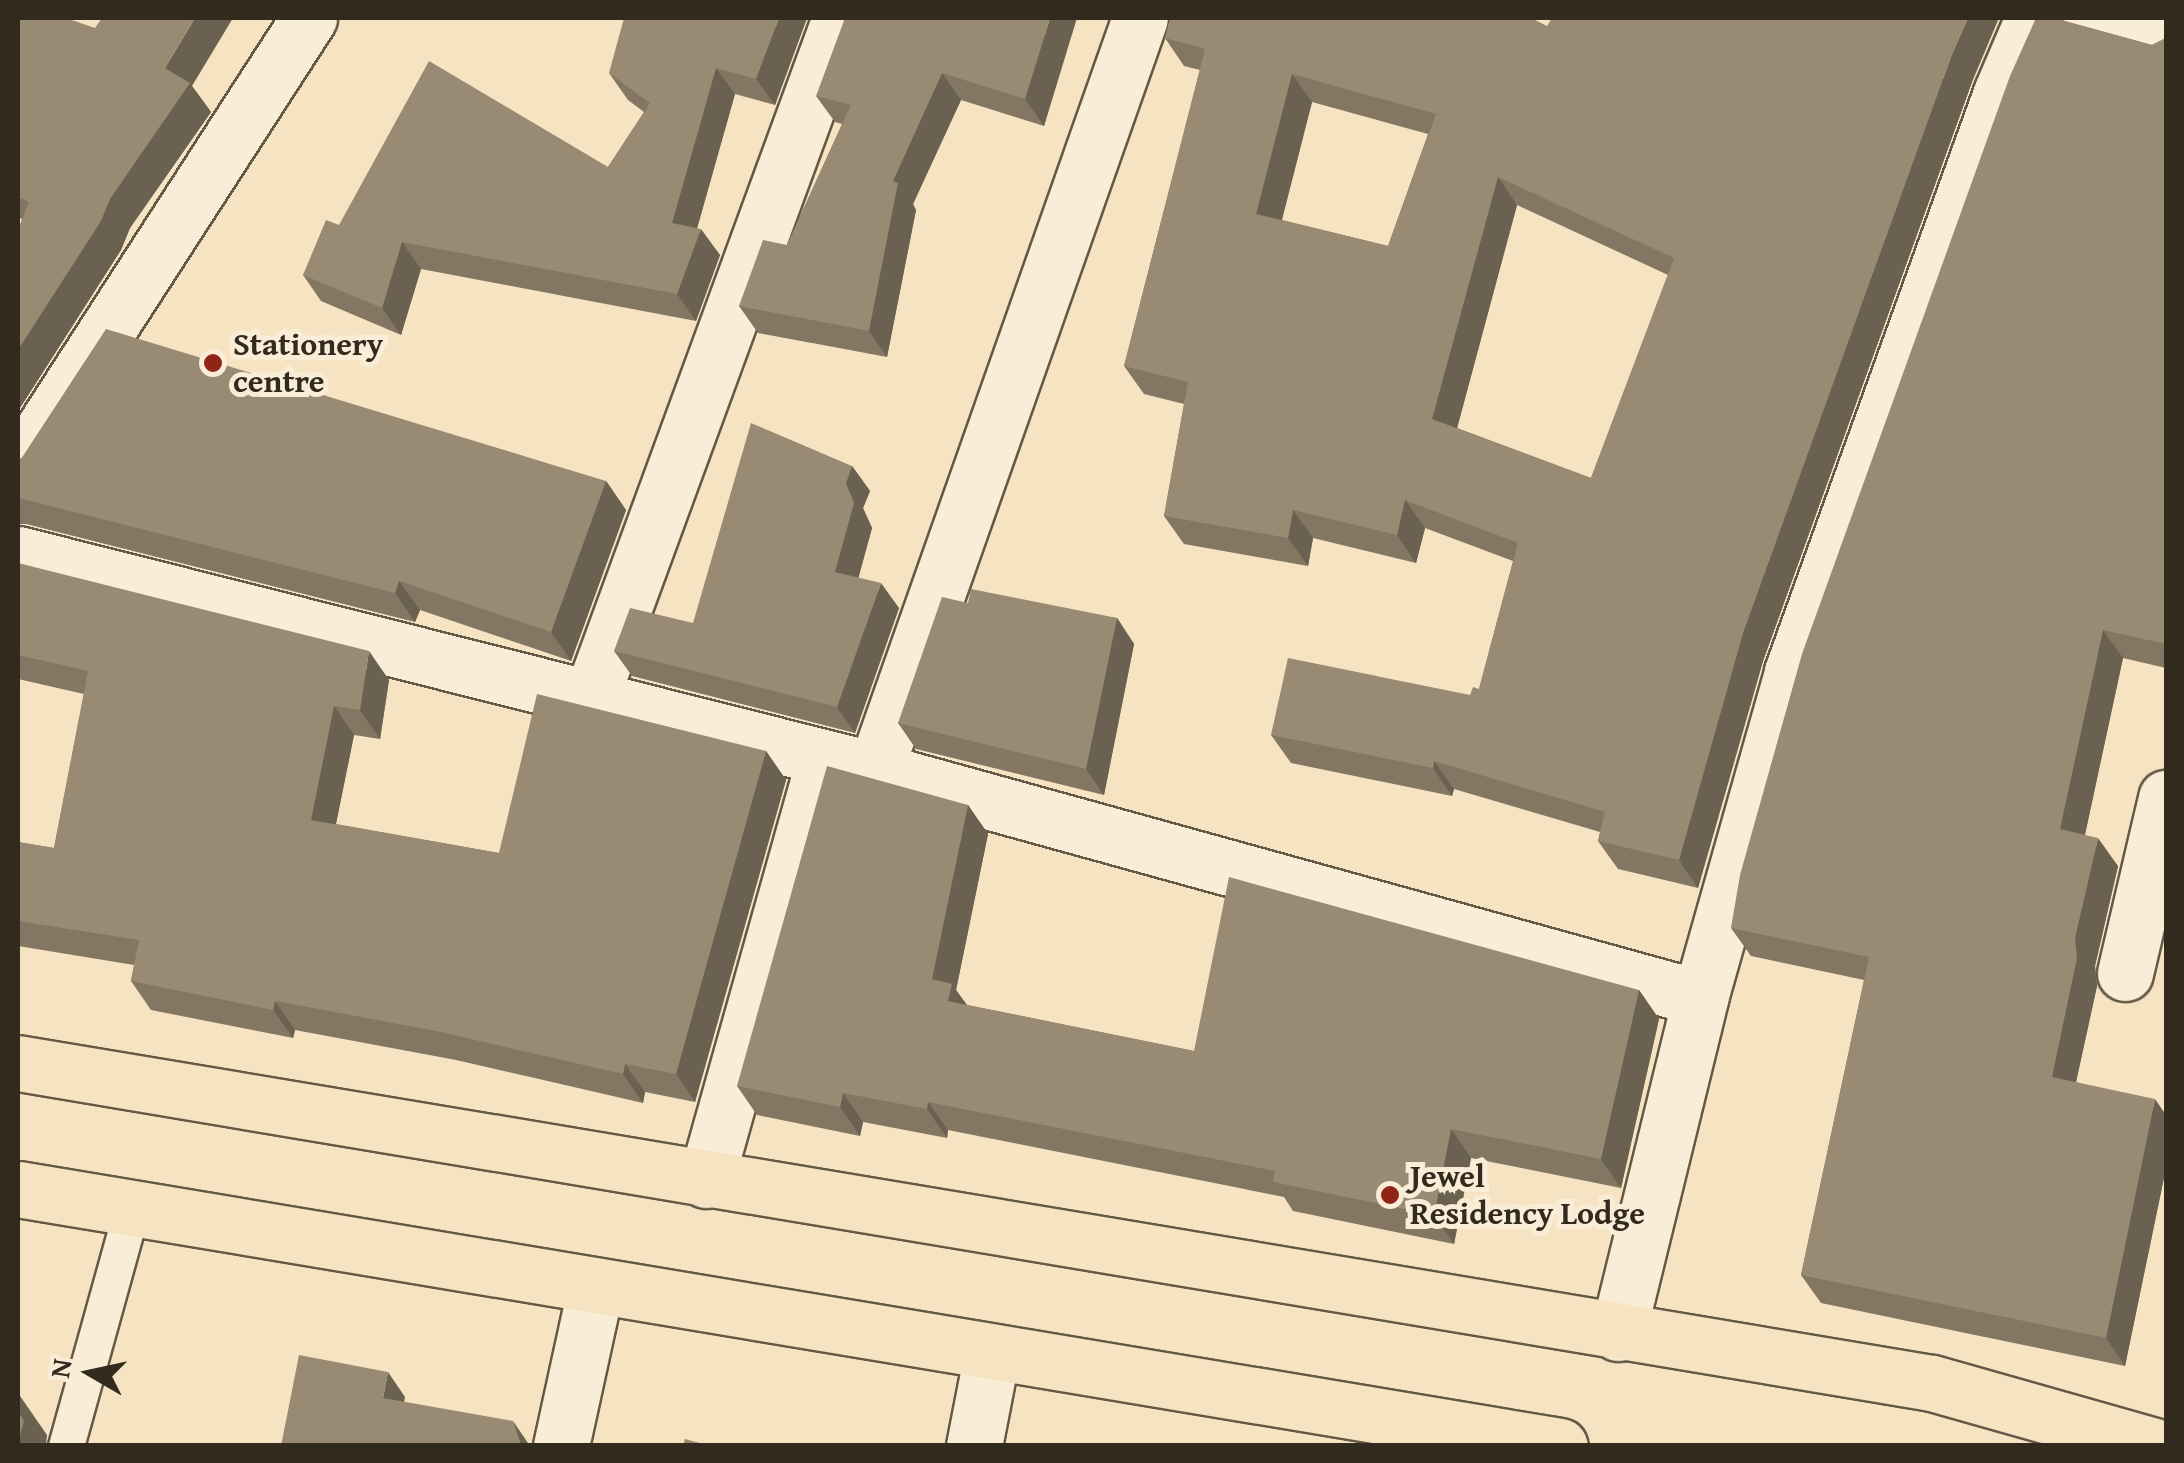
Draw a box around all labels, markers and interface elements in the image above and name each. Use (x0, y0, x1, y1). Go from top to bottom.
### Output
place label: Stationery centre (233, 326, 383, 401)
marker: Stationery centre (202, 352, 224, 374)
place label: Jewel Residency Lodge (1410, 1158, 1645, 1233)
marker: Jewel Residency Lodge (1379, 1184, 1401, 1206)
north arrow (40, 1323, 140, 1423)
text: N (38, 1356, 82, 1381)

